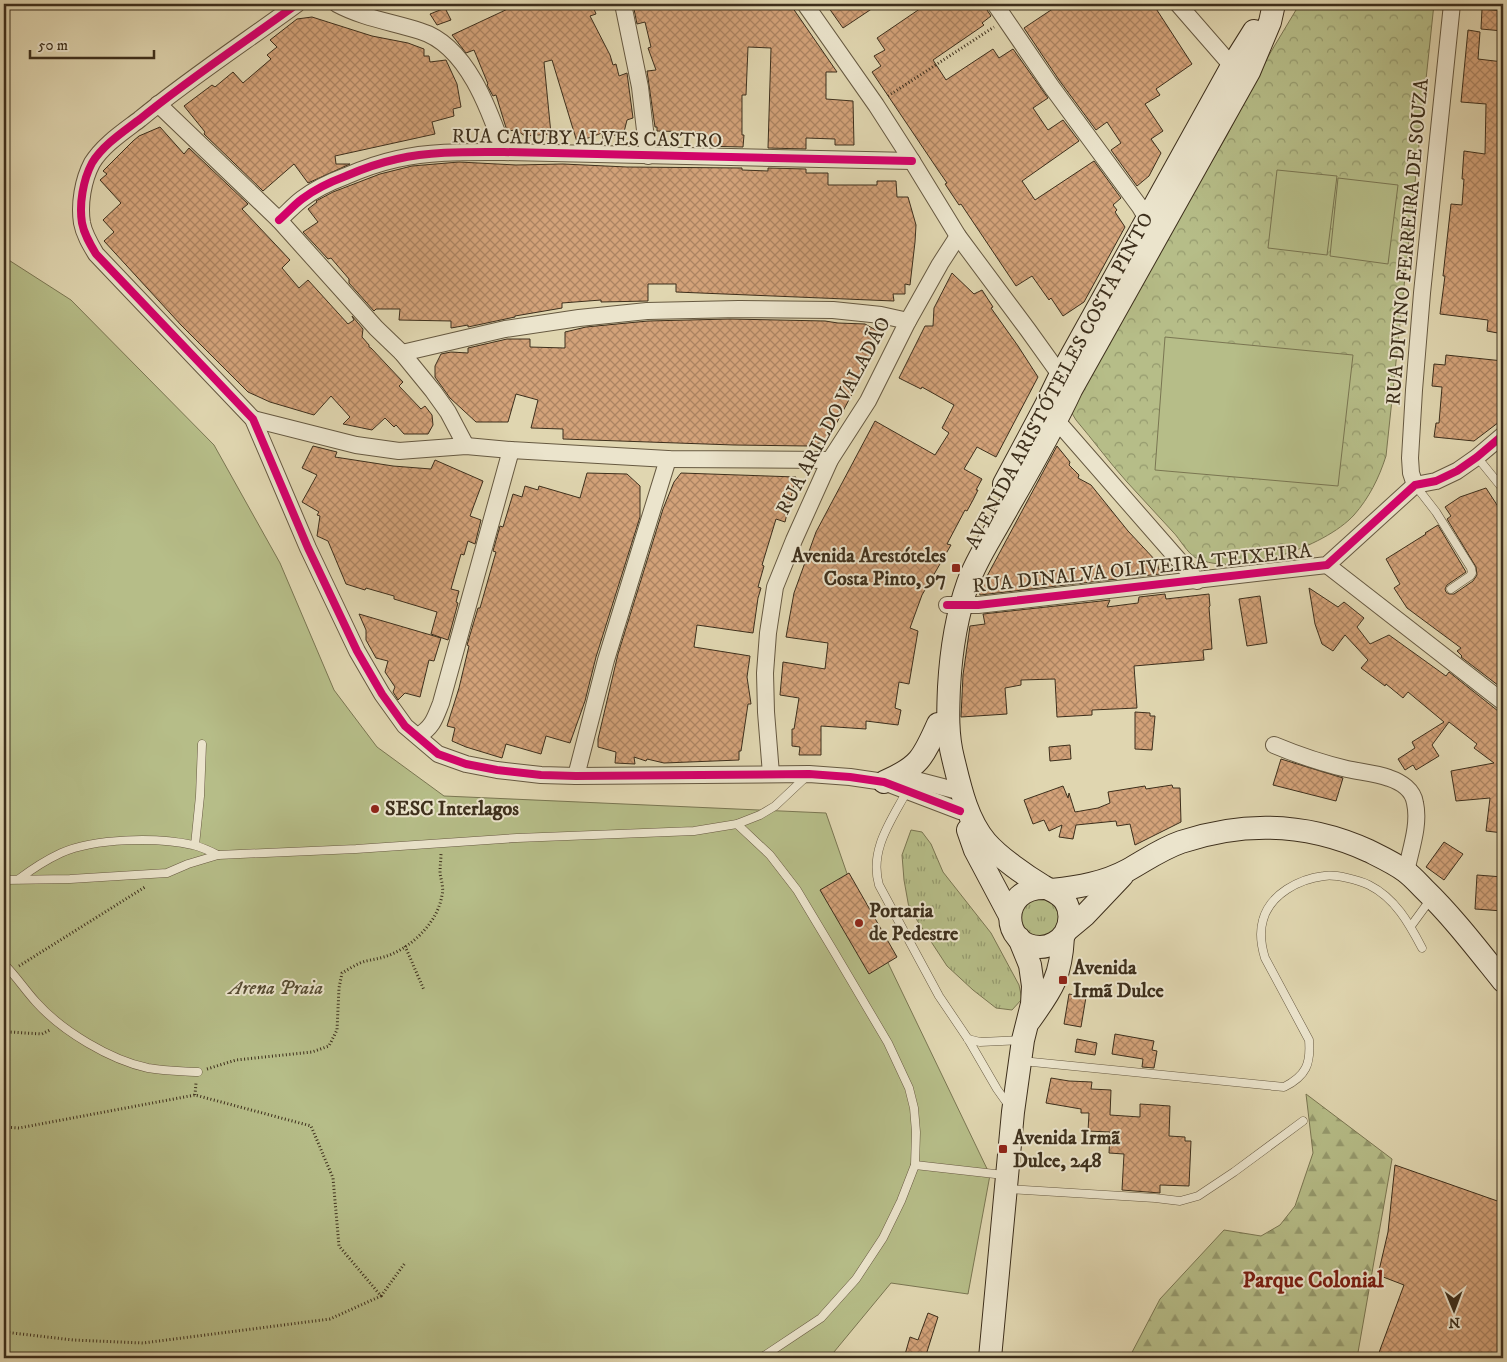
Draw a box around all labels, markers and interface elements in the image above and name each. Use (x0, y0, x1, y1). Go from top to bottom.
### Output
scale bar (30, 28, 154, 60)
text: 50 m (38, 36, 68, 55)
street label: RUA DIVINO FERREIRA DE SOUZA (1381, 77, 1435, 406)
street label: RUA CAIUBY ALVES CASTRO (451, 124, 723, 154)
street label: AVENIDA ARISTÓTELES COSTA PINTO (960, 208, 1160, 553)
street label: RUA ARILDO VALADÃO (770, 312, 897, 519)
street label: RUA DINALVA OLIVEIRA TEIXEIRA (971, 539, 1313, 599)
place label: Avenida Arestóteles Costa Pinto, 97 (790, 544, 946, 592)
marker: Avenida Arestóteles Costa Pinto, 97 (950, 562, 962, 574)
place label: SESC Interlagos (385, 797, 519, 822)
marker: SESC Interlagos (369, 803, 381, 815)
place label: Portaria de Pedestre (869, 899, 959, 947)
marker: Portaria de Pedestre (853, 917, 865, 929)
place label: Avenida Irmã Dulce (1072, 956, 1165, 1004)
marker: Avenida Irmã Dulce (1057, 974, 1069, 986)
park label: Arena Praia (227, 976, 323, 1001)
place label: Avenida Irmã Dulce, 248 (1012, 1126, 1120, 1174)
marker: Avenida Irmã Dulce, 248 (997, 1143, 1009, 1155)
district label: Parque Colonial (1242, 1267, 1384, 1294)
north arrow (1430, 1284, 1480, 1334)
text: N (1448, 1313, 1460, 1331)

